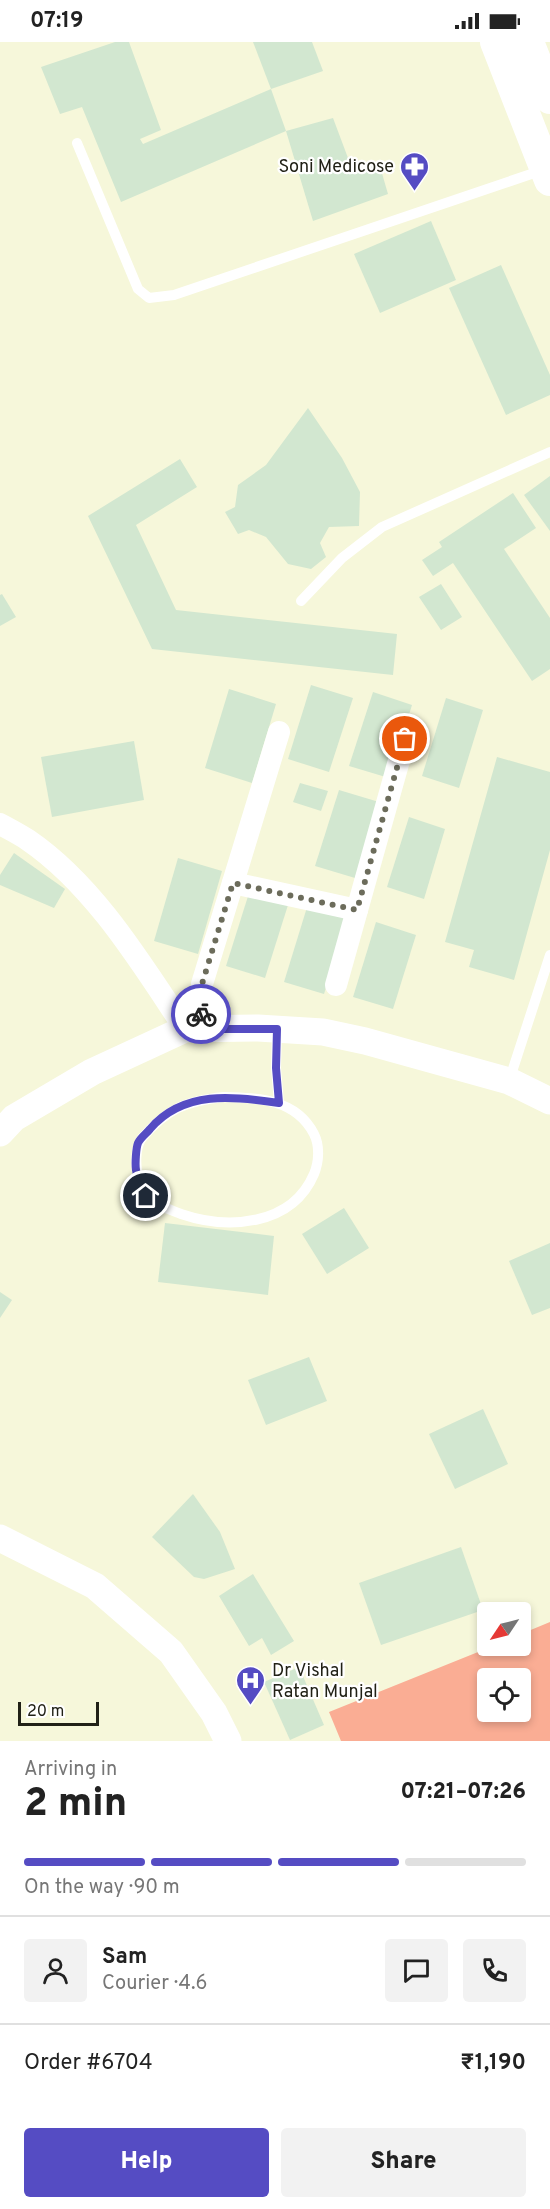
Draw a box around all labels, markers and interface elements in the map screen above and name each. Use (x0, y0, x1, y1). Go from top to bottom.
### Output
text: 07:19 (30, 8, 84, 35)
pharmacy icon: Soni Medicose (399, 150, 431, 192)
place label: Soni Medicose (278, 156, 394, 179)
pin (379, 713, 430, 764)
icon: bag (388, 722, 421, 755)
courier (171, 984, 231, 1044)
icon: bike (185, 998, 218, 1031)
pin (120, 1170, 171, 1221)
icon: home (129, 1179, 162, 1212)
north arrow (477, 1602, 531, 1656)
map controls (477, 1602, 531, 1722)
place label: Dr Vishal Ratan Munjal (272, 1660, 378, 1704)
hospital icon: Dr Vishal Ratan Munjal (235, 1664, 267, 1706)
button: locate (477, 1668, 531, 1722)
scale bar (18, 1699, 99, 1726)
text: 20 m (27, 1702, 64, 1722)
text: Arriving in (24, 1757, 117, 1783)
text: 07:21–07:26 (401, 1779, 526, 1806)
text: 2 min (24, 1781, 127, 1830)
text: On the way · 90 m (24, 1875, 180, 1901)
button: person (24, 1939, 87, 2002)
button: chat (385, 1939, 448, 2002)
button: phone (463, 1939, 526, 2002)
text: Sam (102, 1944, 147, 1971)
text: Courier · 4.6 (102, 1971, 207, 1997)
text: Order #6704 (24, 2050, 153, 2077)
text: ₹1,190 (460, 2050, 526, 2077)
button: Help (24, 2128, 269, 2197)
button: Share (281, 2128, 526, 2197)

